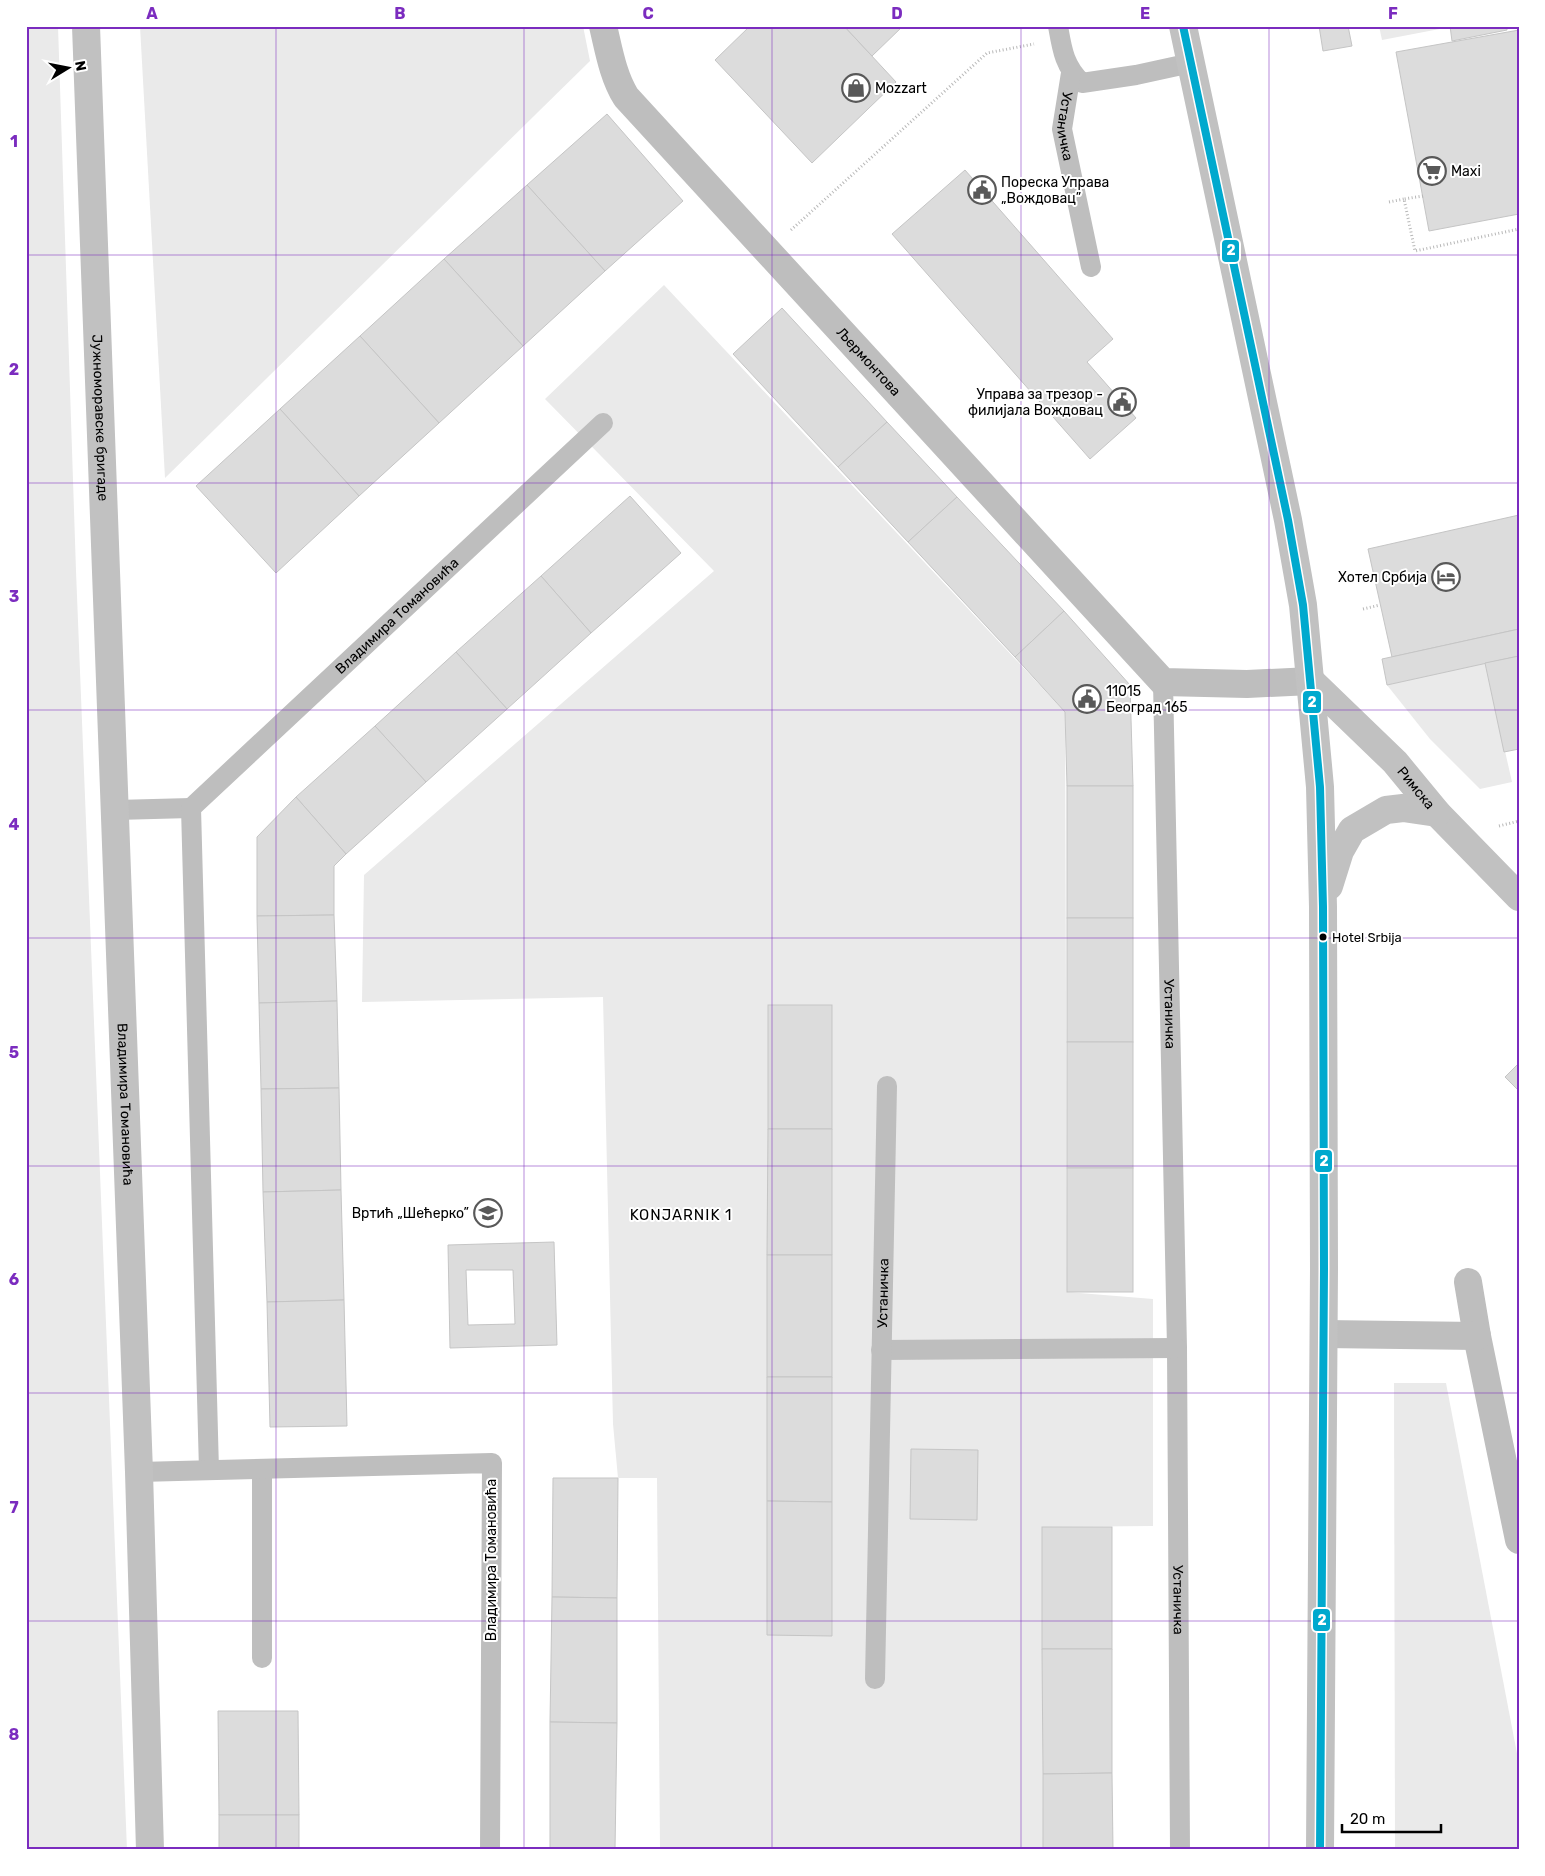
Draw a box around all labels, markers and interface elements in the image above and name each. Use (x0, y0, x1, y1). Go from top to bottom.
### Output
text: A (146, 4, 158, 23)
text: B (394, 4, 406, 23)
text: C (642, 4, 654, 23)
text: D (891, 4, 903, 23)
text: E (1140, 4, 1150, 23)
text: F (1388, 4, 1398, 23)
north arrow (42, 42, 92, 92)
text: N (71, 59, 90, 72)
shop icon: Mozzart (841, 73, 871, 103)
place label: Mozzart (875, 80, 927, 97)
street label: Устаничка (1053, 90, 1077, 162)
text: 1 (10, 132, 18, 151)
supermarket icon: Maxi (1417, 156, 1447, 186)
place label: Maxi (1451, 163, 1481, 180)
place label: Пореска Управа „Вождовац” (1001, 174, 1109, 207)
public building icon: Пореска Управа „Вождовац” (967, 175, 997, 205)
line badge: 2 (1221, 239, 1240, 263)
text: 2 (1226, 242, 1236, 259)
street label: Љермонтова (833, 324, 904, 399)
street label: Јужноморавске бригаде (89, 334, 112, 502)
text: 2 (9, 360, 19, 379)
place label: Управа за трезор - филијала Вождовац (968, 386, 1103, 419)
public building icon: Управа за трезор - филијала Вождовац (1107, 387, 1137, 417)
street label: Владимира Томановића (332, 554, 462, 677)
hotel icon: Хотел Србија (1431, 562, 1461, 592)
place label: Хотел Србија (1338, 569, 1427, 586)
text: 3 (9, 587, 19, 606)
place label: 11015 Београд 165 (1106, 683, 1188, 716)
public building icon: 11015 Београд 165 (1072, 684, 1102, 714)
line badge: 2 (1302, 690, 1322, 714)
text: 2 (1307, 694, 1317, 711)
street label: Римска (1394, 763, 1439, 812)
text: 4 (9, 815, 20, 834)
place label: Hotel Srbija (1332, 930, 1402, 945)
marker: Hotel Srbija (1318, 932, 1328, 942)
street label: Устаничка (1161, 979, 1179, 1049)
street label: Владимира Томановића (114, 1023, 137, 1186)
text: 5 (9, 1043, 19, 1062)
line badge: 2 (1314, 1149, 1333, 1173)
text: 2 (1319, 1153, 1329, 1170)
school or university icon: Вртић „Шећерко” (473, 1198, 503, 1228)
place label: Вртић „Шећерко” (352, 1205, 469, 1222)
district label: KONJARNIK 1 (630, 1206, 732, 1224)
street label: Устаничка (874, 1258, 892, 1328)
text: 6 (9, 1270, 19, 1289)
street label: Владимира Томановића (483, 1479, 500, 1641)
text: 7 (9, 1498, 19, 1517)
street label: Устаничка (1170, 1565, 1187, 1635)
line badge: 2 (1312, 1608, 1331, 1632)
text: 2 (1317, 1612, 1327, 1629)
text: 8 (9, 1725, 20, 1744)
scale bar (1342, 1801, 1441, 1833)
text: 20 m (1350, 1810, 1385, 1828)

